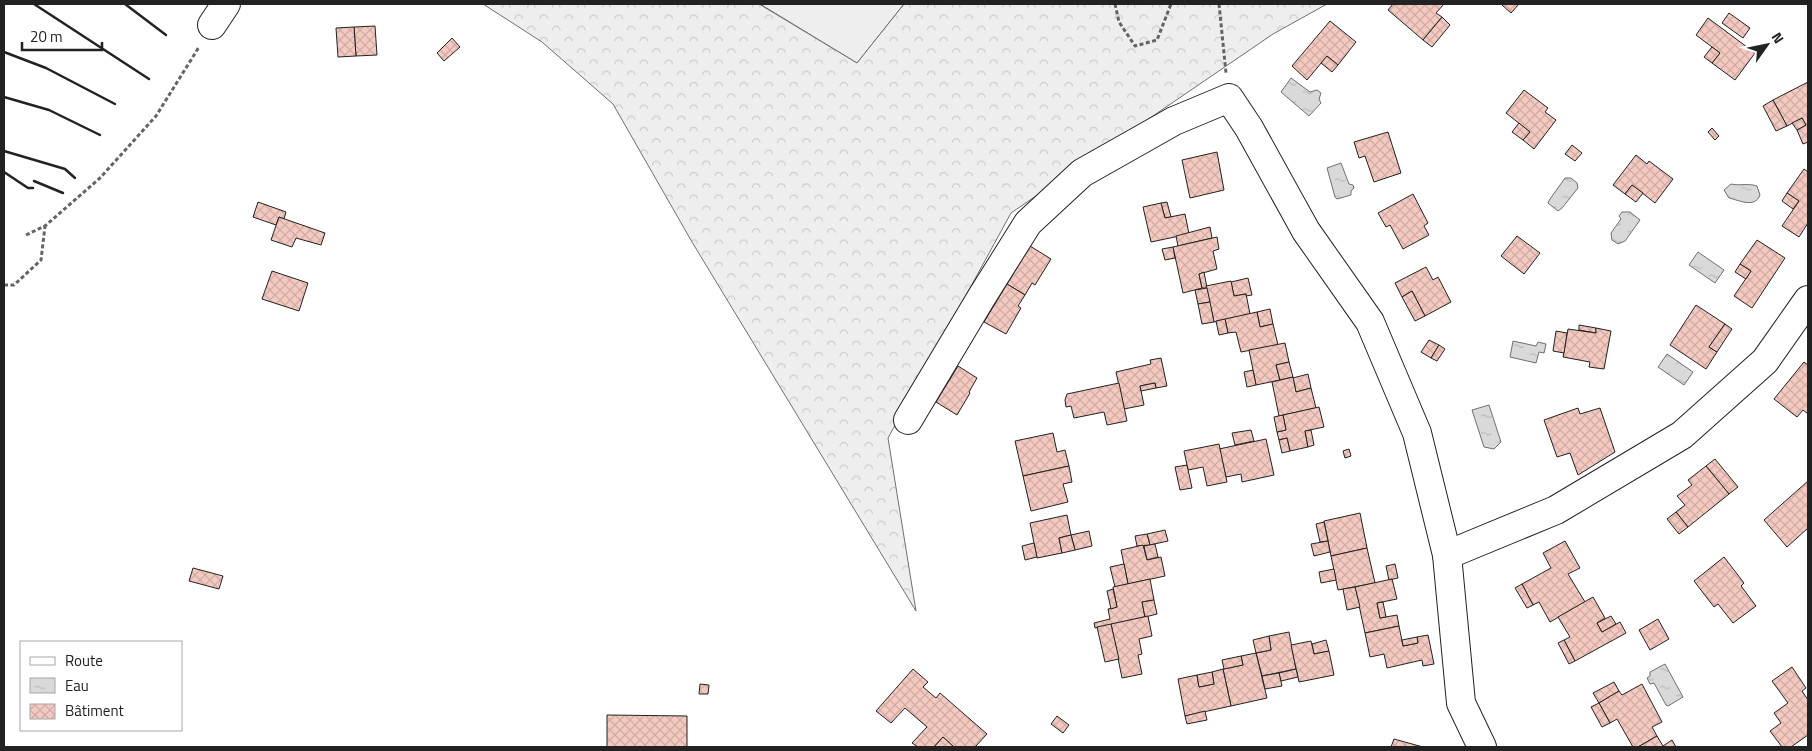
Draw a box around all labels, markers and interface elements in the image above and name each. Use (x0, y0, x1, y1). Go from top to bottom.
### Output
scale bar (22, 20, 102, 52)
north arrow (1742, 20, 1792, 70)
text: 20 m (30, 25, 63, 48)
text: N (1767, 28, 1790, 47)
legend (20, 641, 182, 731)
text: Route (65, 649, 103, 672)
text: Eau (65, 674, 89, 697)
text: Bâtiment (65, 699, 124, 722)

